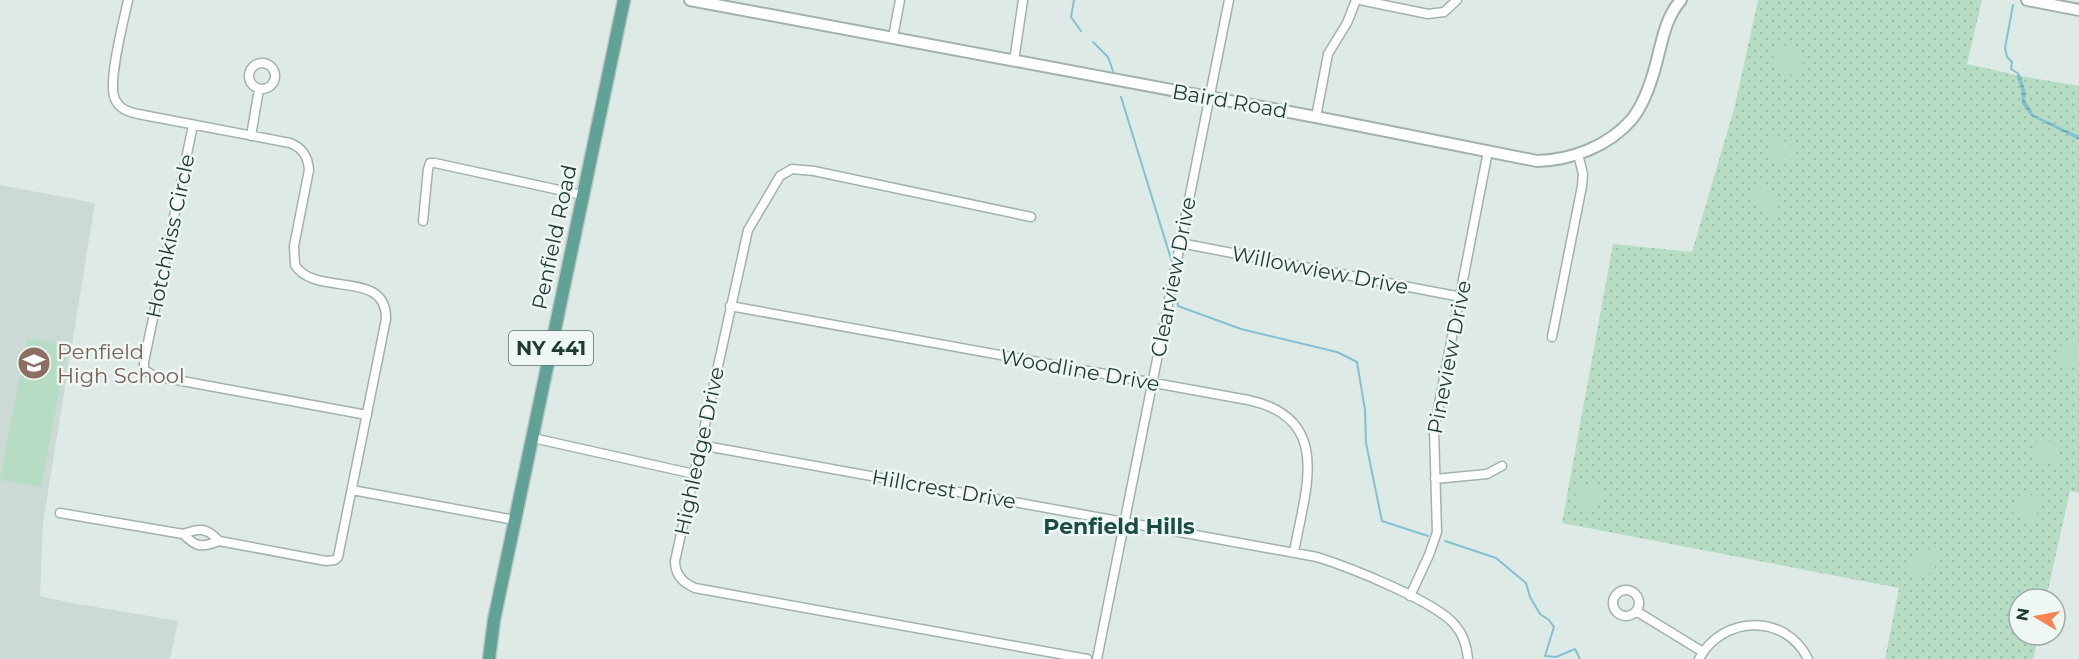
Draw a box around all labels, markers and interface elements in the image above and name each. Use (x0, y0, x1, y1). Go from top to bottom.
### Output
street label: Baird Road (1170, 79, 1290, 123)
street label: Hotchkiss Circle (140, 152, 200, 320)
street label: Penfield Road (526, 162, 582, 312)
street label: Clearview Drive (1145, 195, 1201, 359)
street label: Willowview Drive (1229, 241, 1411, 299)
street label: Pineview Drive (1422, 278, 1476, 436)
road number: NY 441 (509, 331, 593, 365)
place label: Penfield High School (57, 339, 185, 388)
street label: Woodline Drive (998, 344, 1162, 396)
school or university icon: Penfield High School (16, 345, 52, 381)
street label: Highledge Drive (669, 365, 729, 537)
street label: Hillcrest Drive (870, 464, 1018, 514)
district label: Penfield Hills (1043, 513, 1195, 540)
north arrow (2007, 587, 2067, 647)
text: N (2012, 606, 2033, 623)

